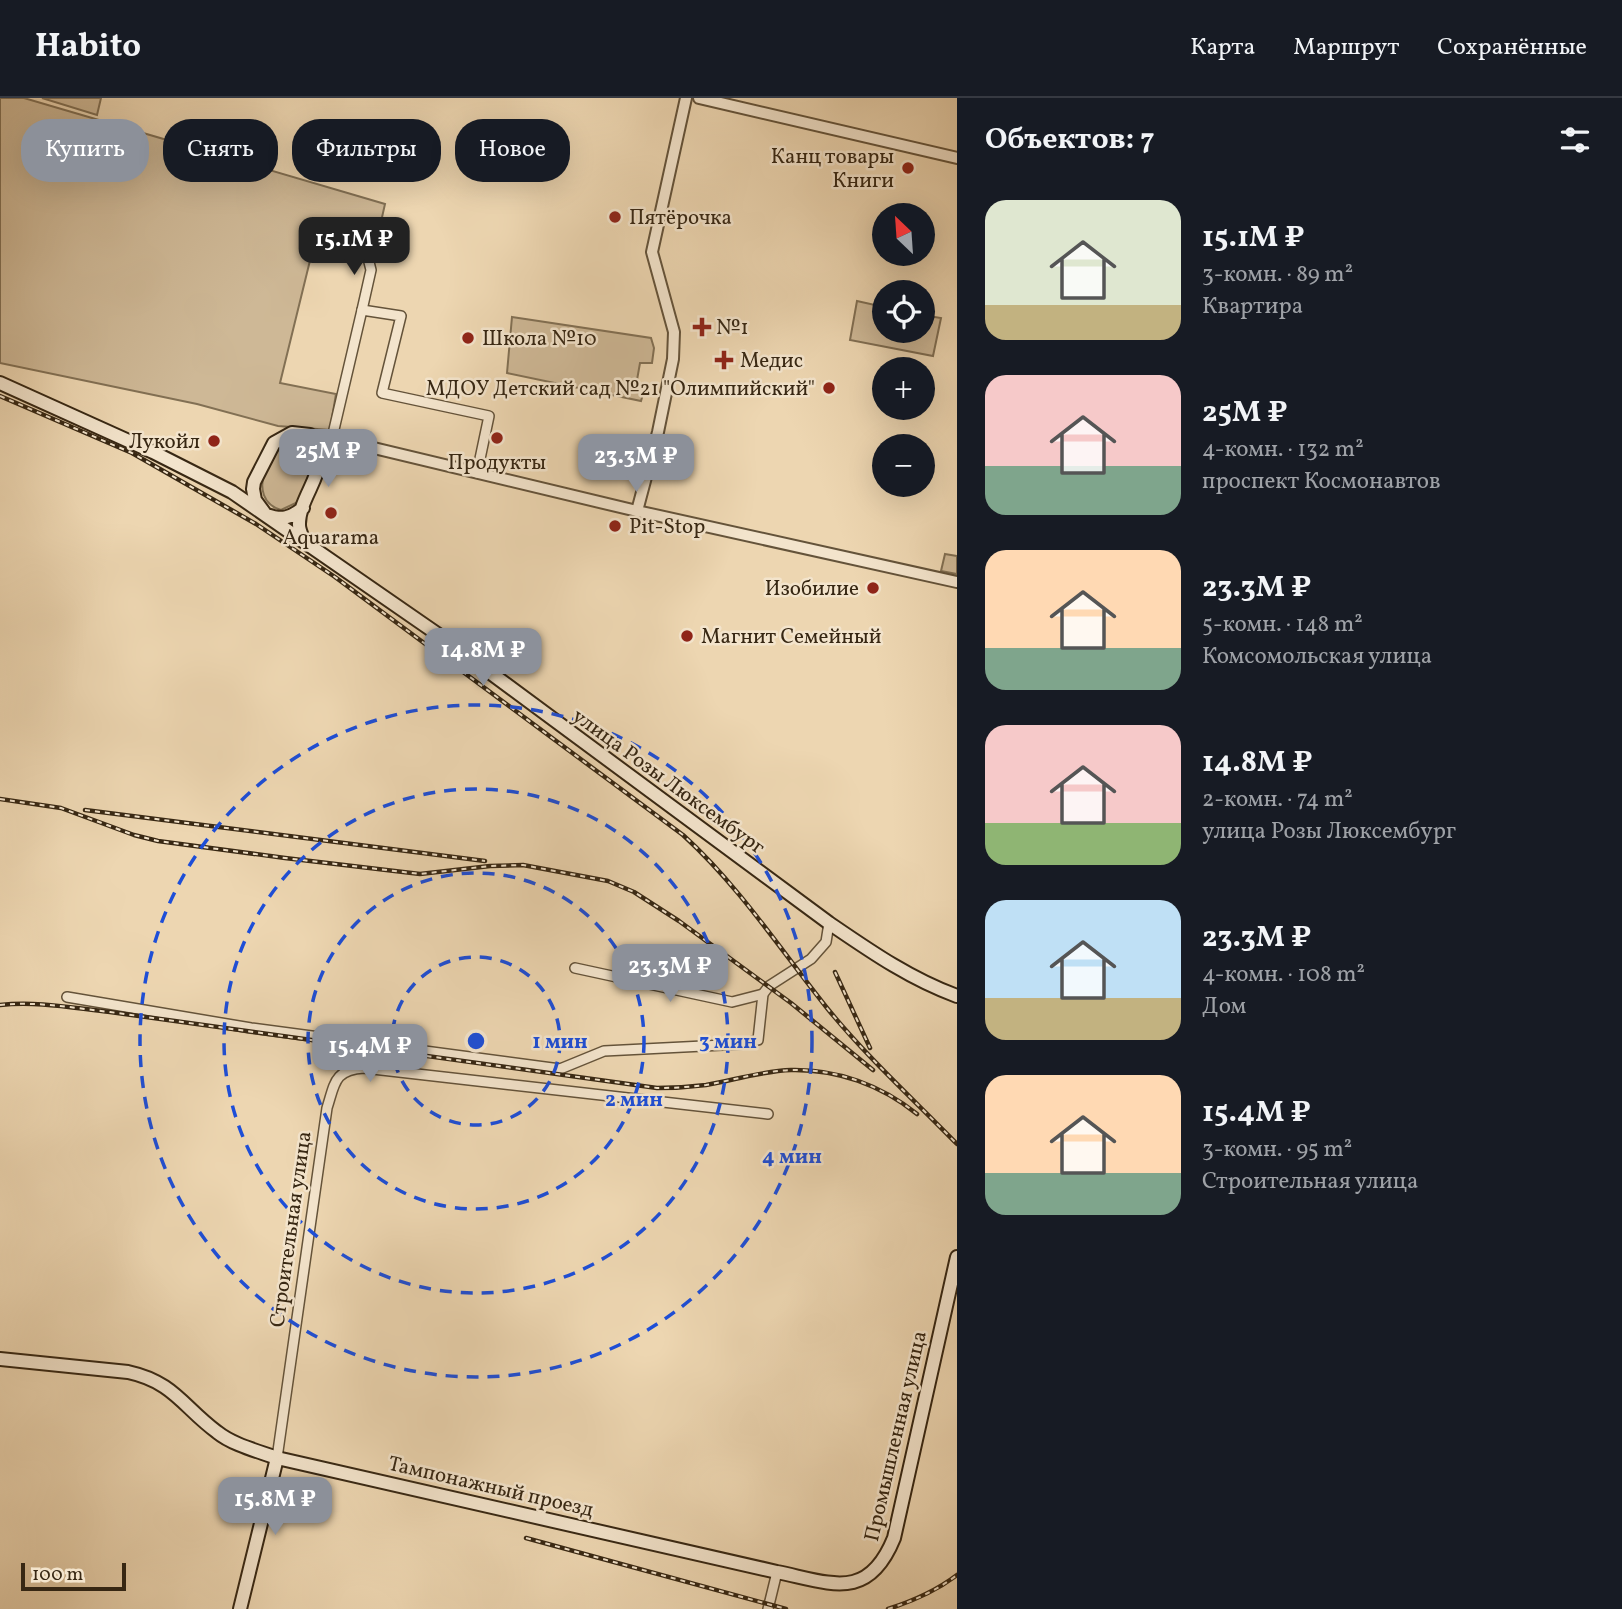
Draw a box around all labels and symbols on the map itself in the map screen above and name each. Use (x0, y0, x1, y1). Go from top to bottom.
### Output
place label: Канц товары Книги (771, 143, 894, 196)
marker: Канц товары Книги (900, 160, 916, 176)
north arrow (872, 203, 934, 266)
place label: Пятёрочка (629, 204, 732, 233)
marker: Пятёрочка (607, 209, 623, 225)
pin: 15.1M ₽ (289, 218, 419, 277)
place label: №1 (716, 314, 749, 343)
marker: №1 (694, 319, 710, 335)
place label: Школа №10 (482, 325, 597, 354)
marker: Школа №10 (460, 330, 476, 346)
place label: Медис (740, 347, 803, 376)
marker: Медис (714, 350, 734, 370)
place label: МДОУ Детский сад №21 "Олимпийский" (426, 375, 815, 404)
marker: МДОУ Детский сад №21 "Олимпийский" (821, 380, 837, 396)
place label: Лукойл (129, 428, 200, 457)
pin: 25M ₽ (279, 430, 377, 489)
marker: Продукты (489, 430, 505, 446)
marker: Лукойл (206, 433, 222, 449)
pin: 23.3M ₽ (571, 434, 701, 494)
place label: Продукты (448, 449, 546, 478)
marker: Aquarama (323, 505, 339, 521)
place label: Pit-Stop (629, 513, 705, 542)
marker: Pit-Stop (607, 518, 623, 534)
place label: Aquarama (283, 524, 379, 553)
place label: Изобилие (765, 575, 859, 604)
marker: Изобилие (865, 580, 881, 596)
place label: Магнит Семейный (701, 623, 882, 652)
pin: 14.8M ₽ (418, 628, 548, 688)
marker: Магнит Семейный (679, 628, 695, 644)
street label: улица Розы Люксембург (566, 702, 770, 862)
pin: 23.3M ₽ (605, 944, 735, 1004)
pin: 15.4M ₽ (305, 1024, 435, 1084)
text: 1 мин (532, 1028, 588, 1057)
text: 3 мин (699, 1028, 757, 1057)
centre of rings (464, 1029, 488, 1053)
text: 2 мин (605, 1086, 663, 1115)
street label: Строительная улица (263, 1129, 320, 1329)
text: 4 мин (762, 1143, 822, 1172)
street label: Промышленная улица (858, 1328, 935, 1545)
street label: Тампонажный проезд (385, 1450, 596, 1525)
pin: 15.8M ₽ (210, 1478, 340, 1537)
scale bar (21, 1560, 126, 1592)

